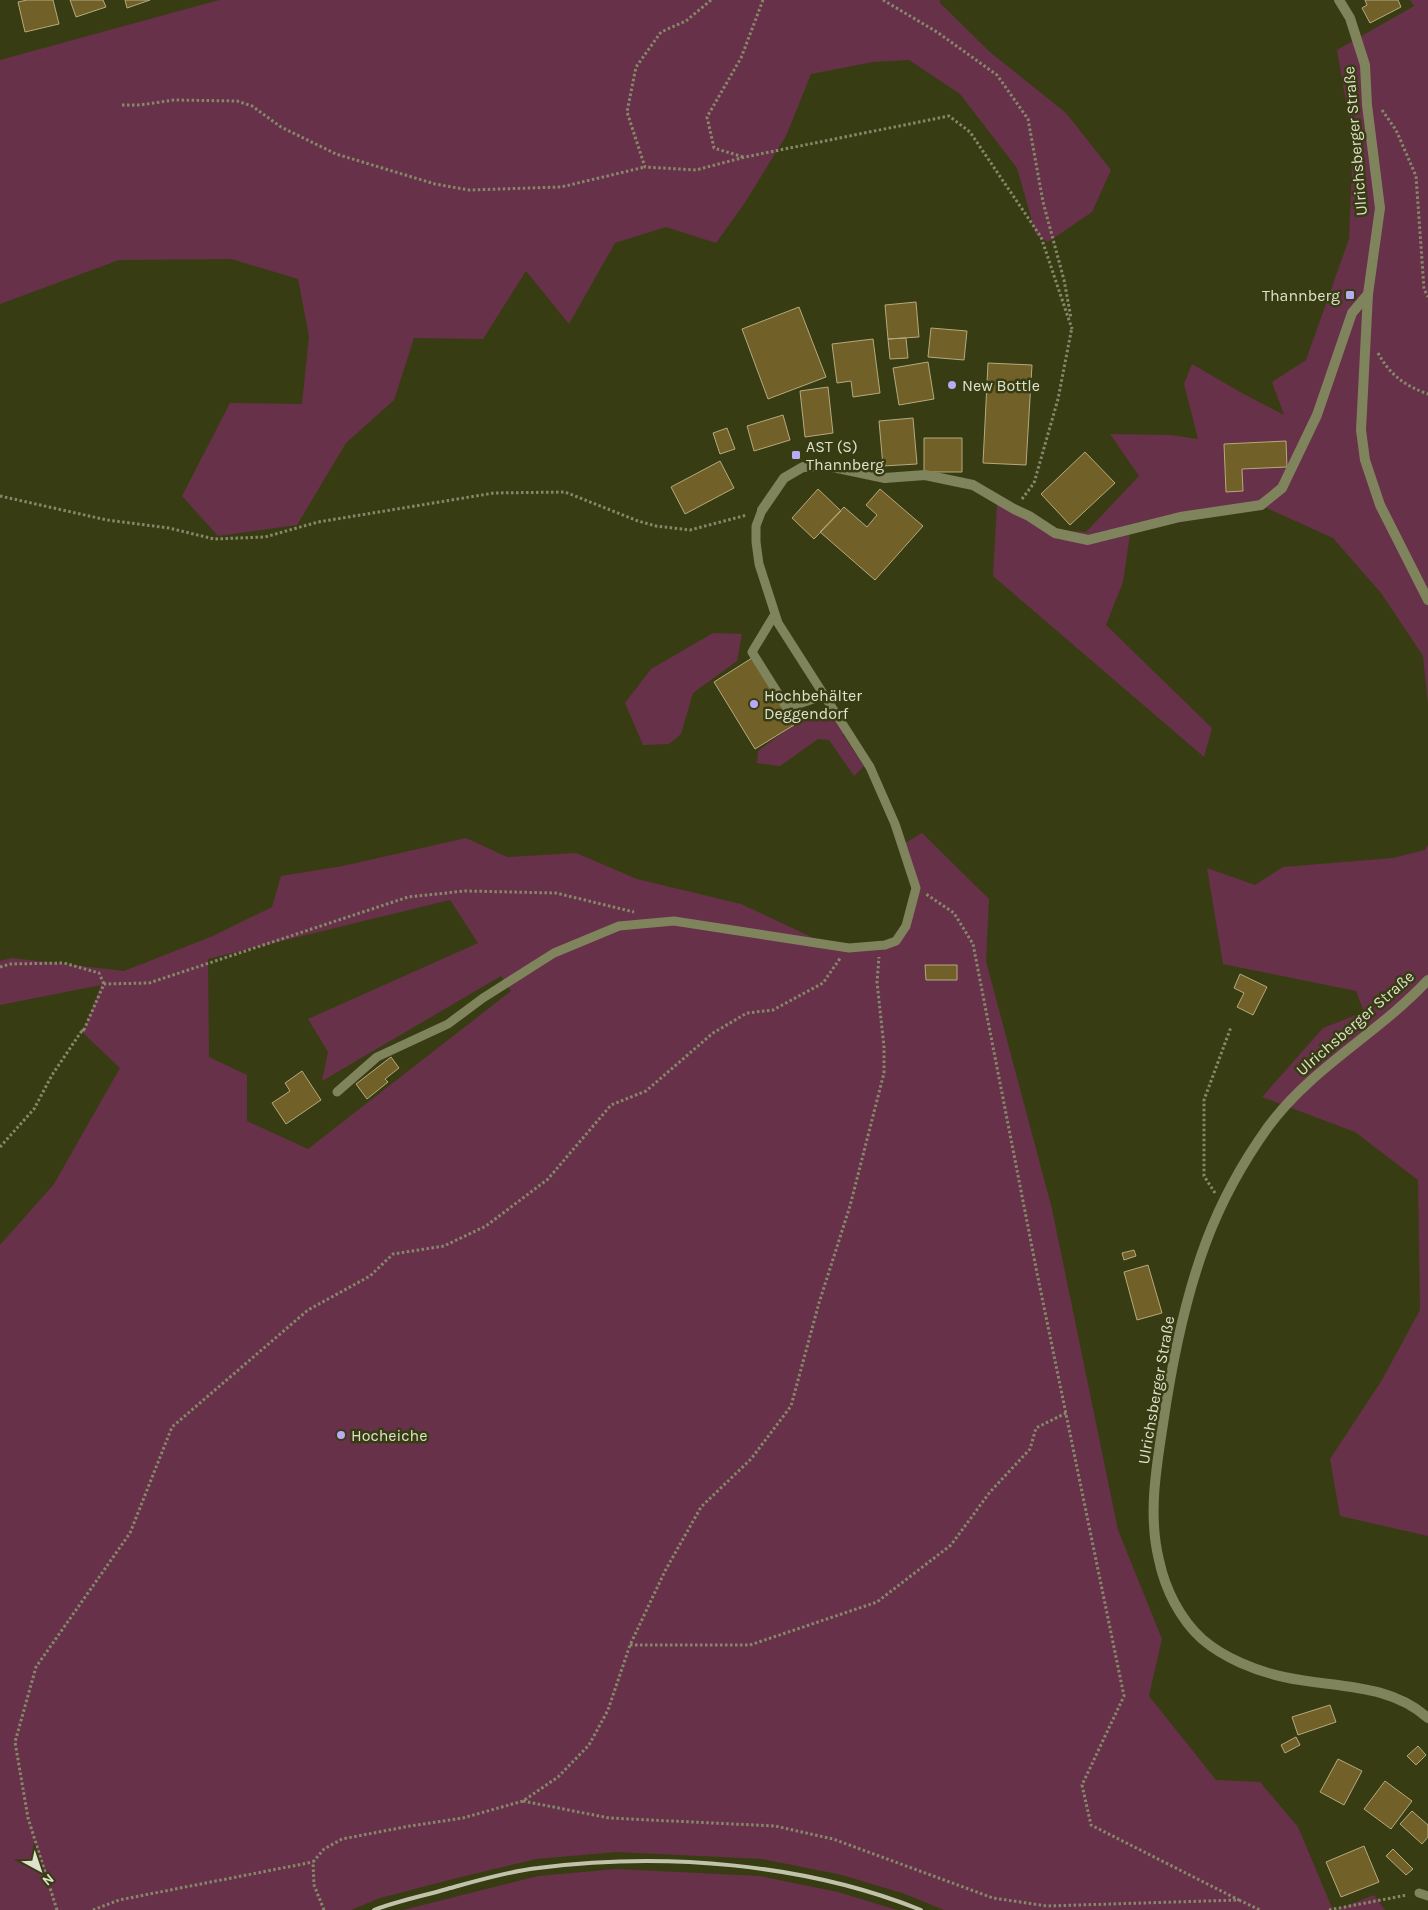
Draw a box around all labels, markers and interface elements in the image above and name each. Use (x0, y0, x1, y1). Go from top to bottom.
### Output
street label: Ulrichsberger Straße (1339, 65, 1371, 217)
place label: Thannberg (1262, 286, 1340, 305)
marker: Thannberg (1344, 289, 1356, 301)
place label: New Bottle (962, 376, 1040, 395)
marker: New Bottle (946, 379, 958, 391)
place label: AST (S) Thannberg (806, 437, 884, 474)
marker: AST (S) Thannberg (790, 449, 802, 461)
place label: Hochbehälter Deggendorf (764, 686, 862, 723)
marker: Hochbehälter Deggendorf (748, 698, 760, 710)
street label: Ulrichsberger Straße (1292, 967, 1418, 1079)
street label: Ulrichsberger Straße (1134, 1314, 1178, 1466)
place label: Hocheiche (351, 1426, 427, 1445)
marker: Hocheiche (335, 1429, 347, 1441)
north arrow (15, 1845, 65, 1895)
text: N (39, 1870, 57, 1889)

